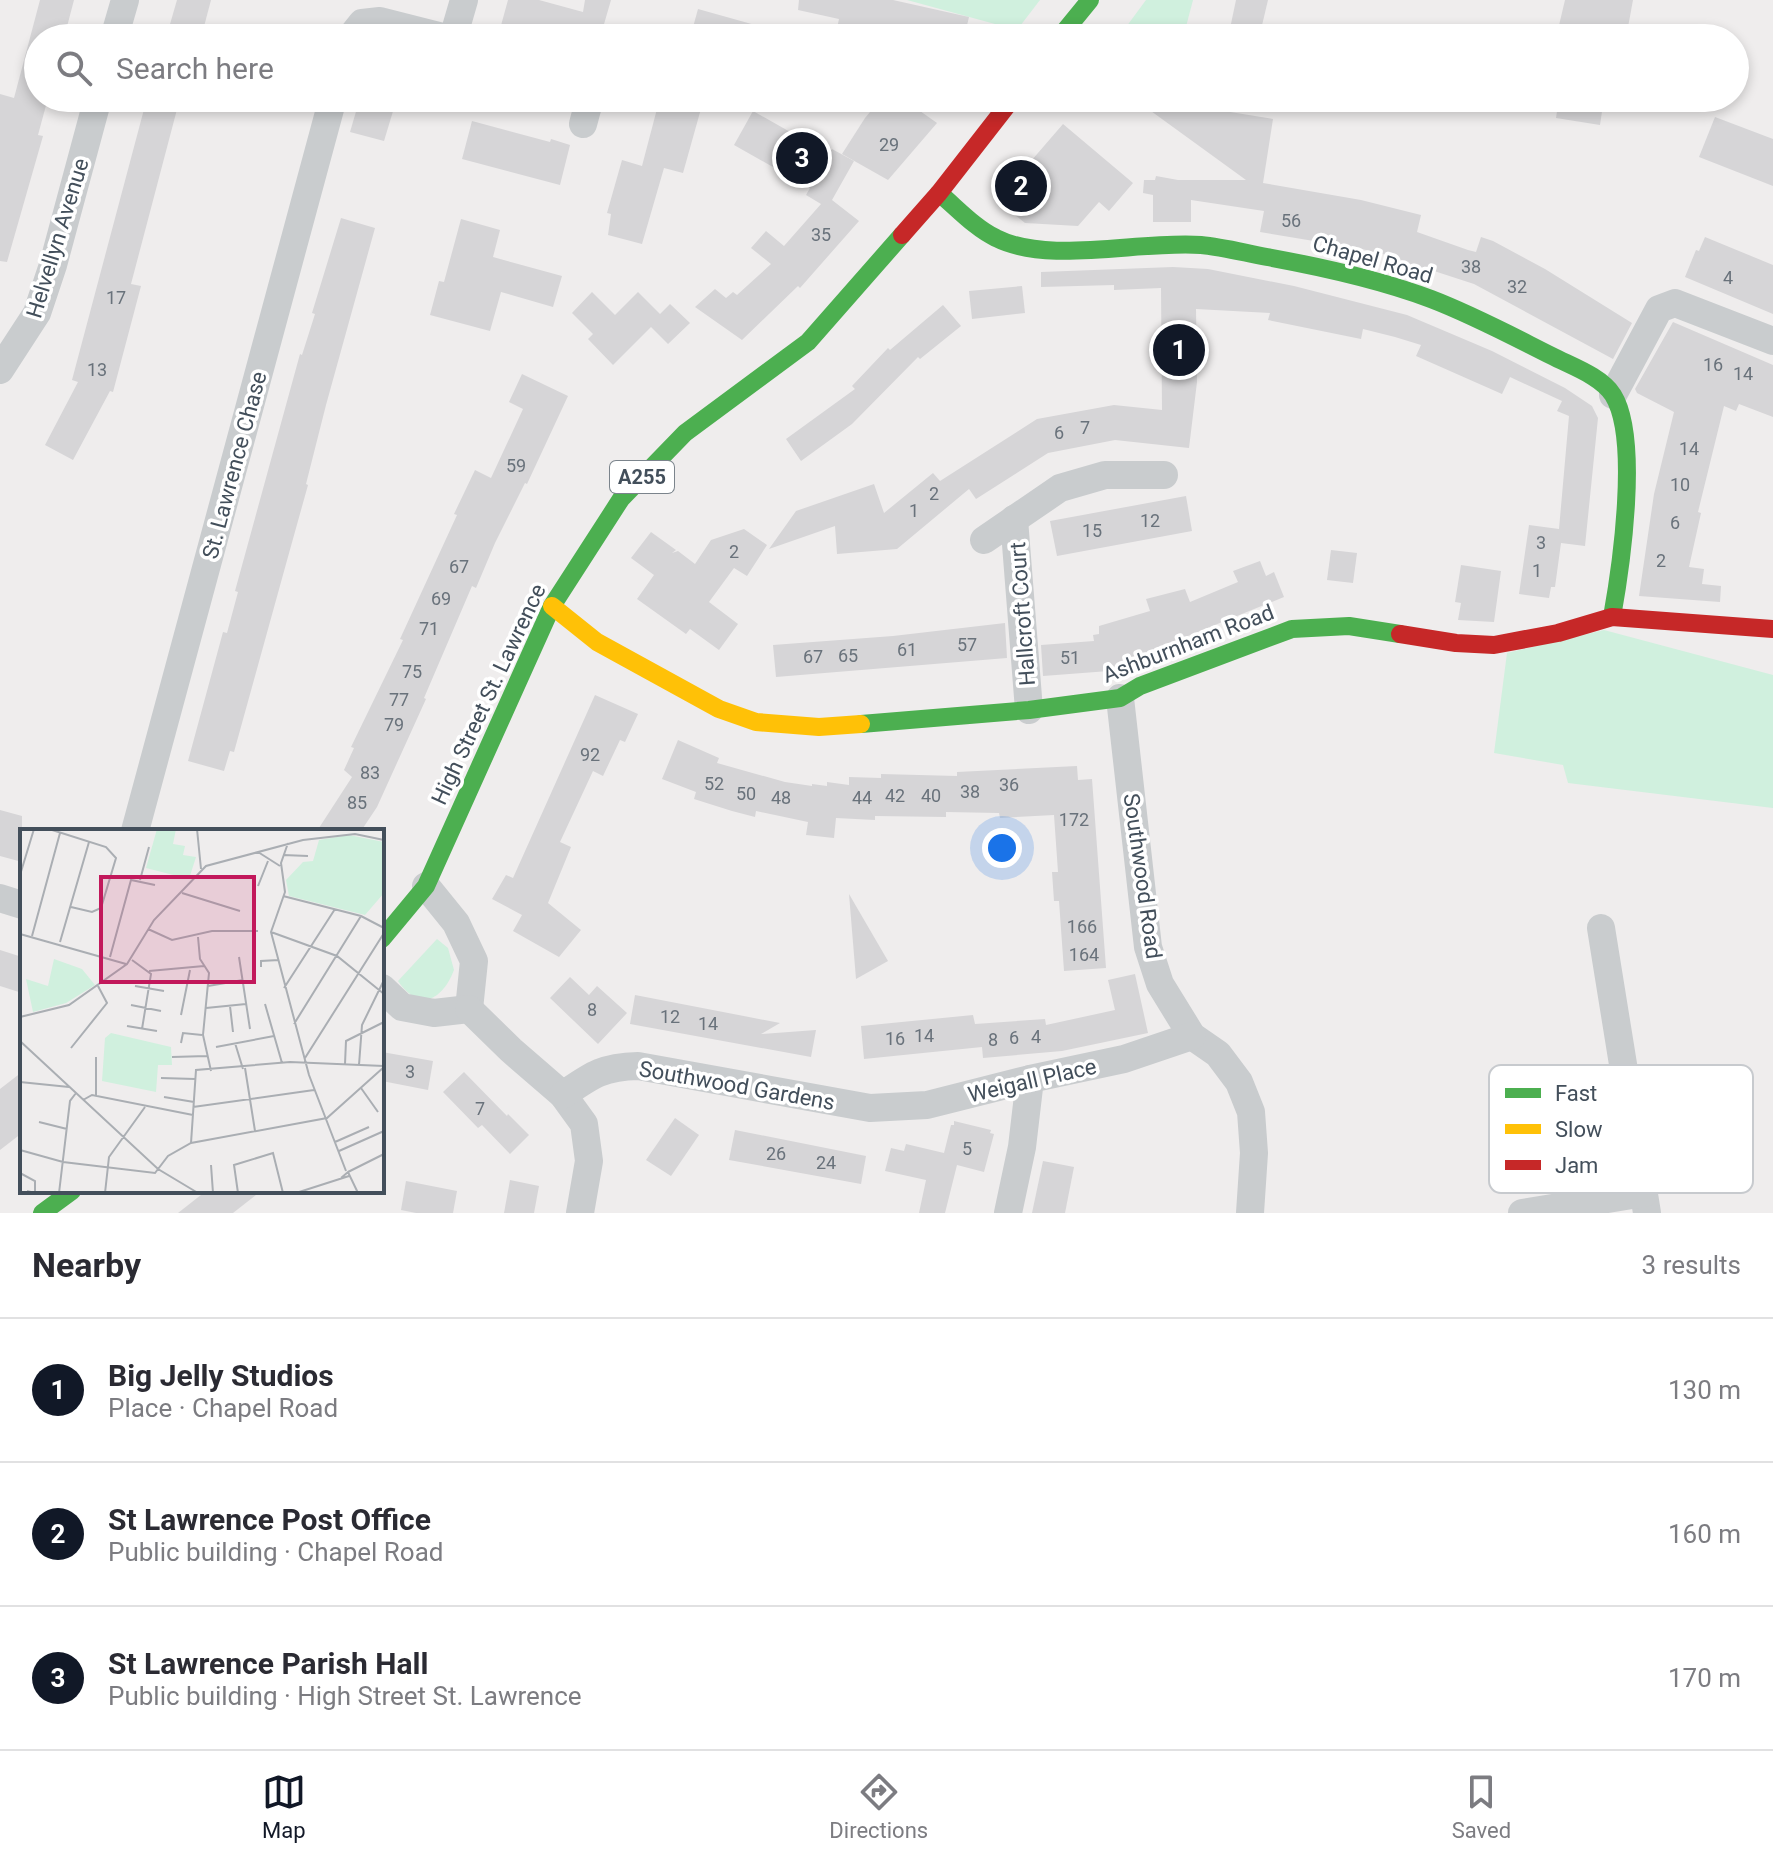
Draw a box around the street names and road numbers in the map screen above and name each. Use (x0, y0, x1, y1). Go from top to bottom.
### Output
street label: Helvellyn Avenue (21, 155, 94, 321)
street label: Chapel Road (1310, 230, 1436, 289)
street label: St. Lawrence Chase (197, 369, 272, 562)
road number: A255 (610, 461, 674, 493)
street label: Hallcroft Court (1005, 541, 1040, 687)
street label: High Street St. Lawrence (426, 580, 551, 809)
street label: Ashburnham Road (1099, 599, 1277, 688)
street label: Southwood Road (1119, 792, 1167, 961)
street label: Weigall Place (965, 1054, 1099, 1107)
street label: Southwood Gardens (637, 1056, 837, 1115)

